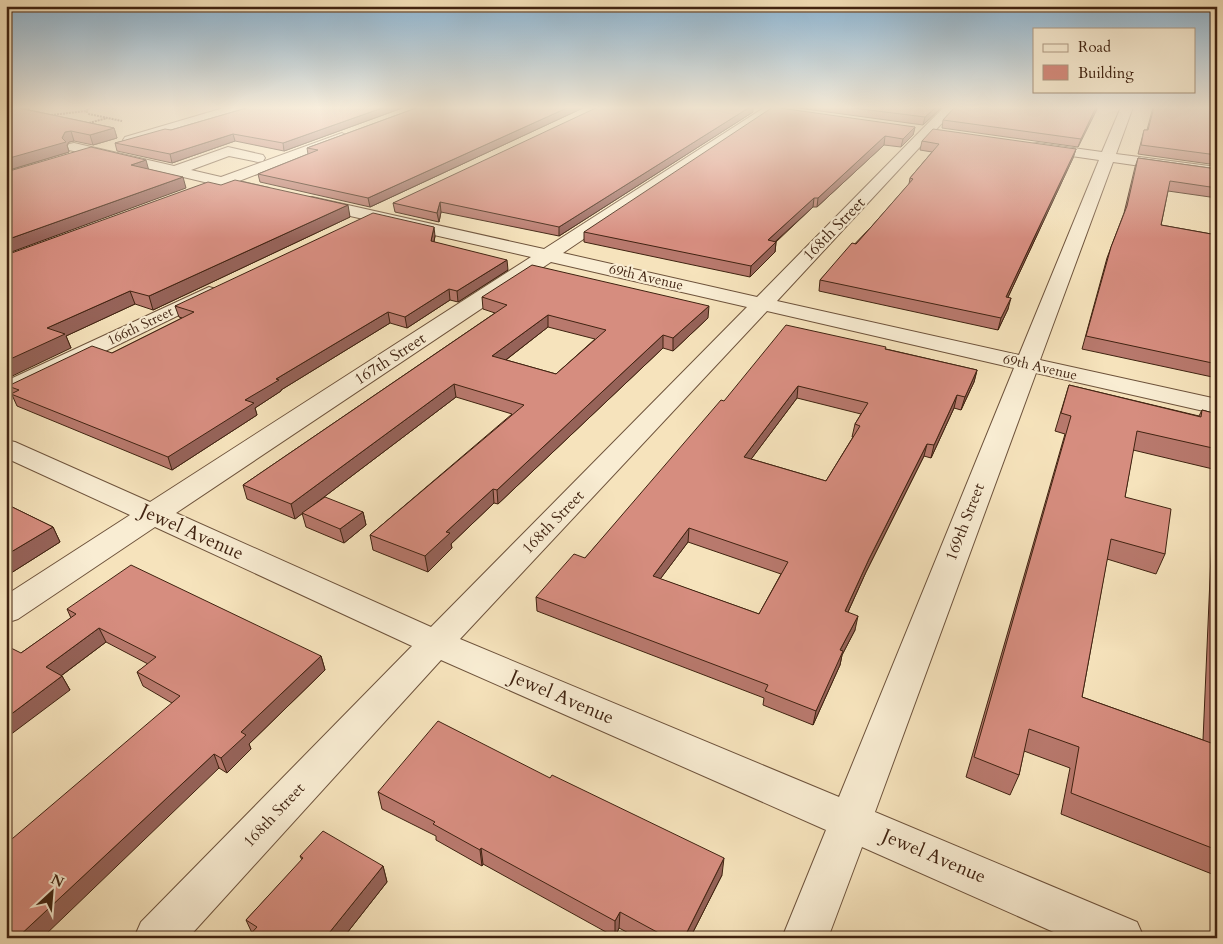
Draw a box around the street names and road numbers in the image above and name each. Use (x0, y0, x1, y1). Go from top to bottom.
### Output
street label: 168th Street (798, 192, 870, 266)
street label: 69th Avenue (607, 259, 685, 295)
street label: 166th Street (104, 302, 177, 350)
street label: 167th Street (350, 328, 430, 390)
street label: 69th Avenue (1001, 349, 1079, 385)
street label: 169th Street (940, 480, 990, 564)
street label: 168th Street (517, 485, 589, 559)
street label: Jewel Avenue (134, 496, 248, 566)
street label: Jewel Avenue (503, 662, 618, 731)
street label: 168th Street (238, 778, 310, 852)
street label: Jewel Avenue (875, 821, 990, 890)

